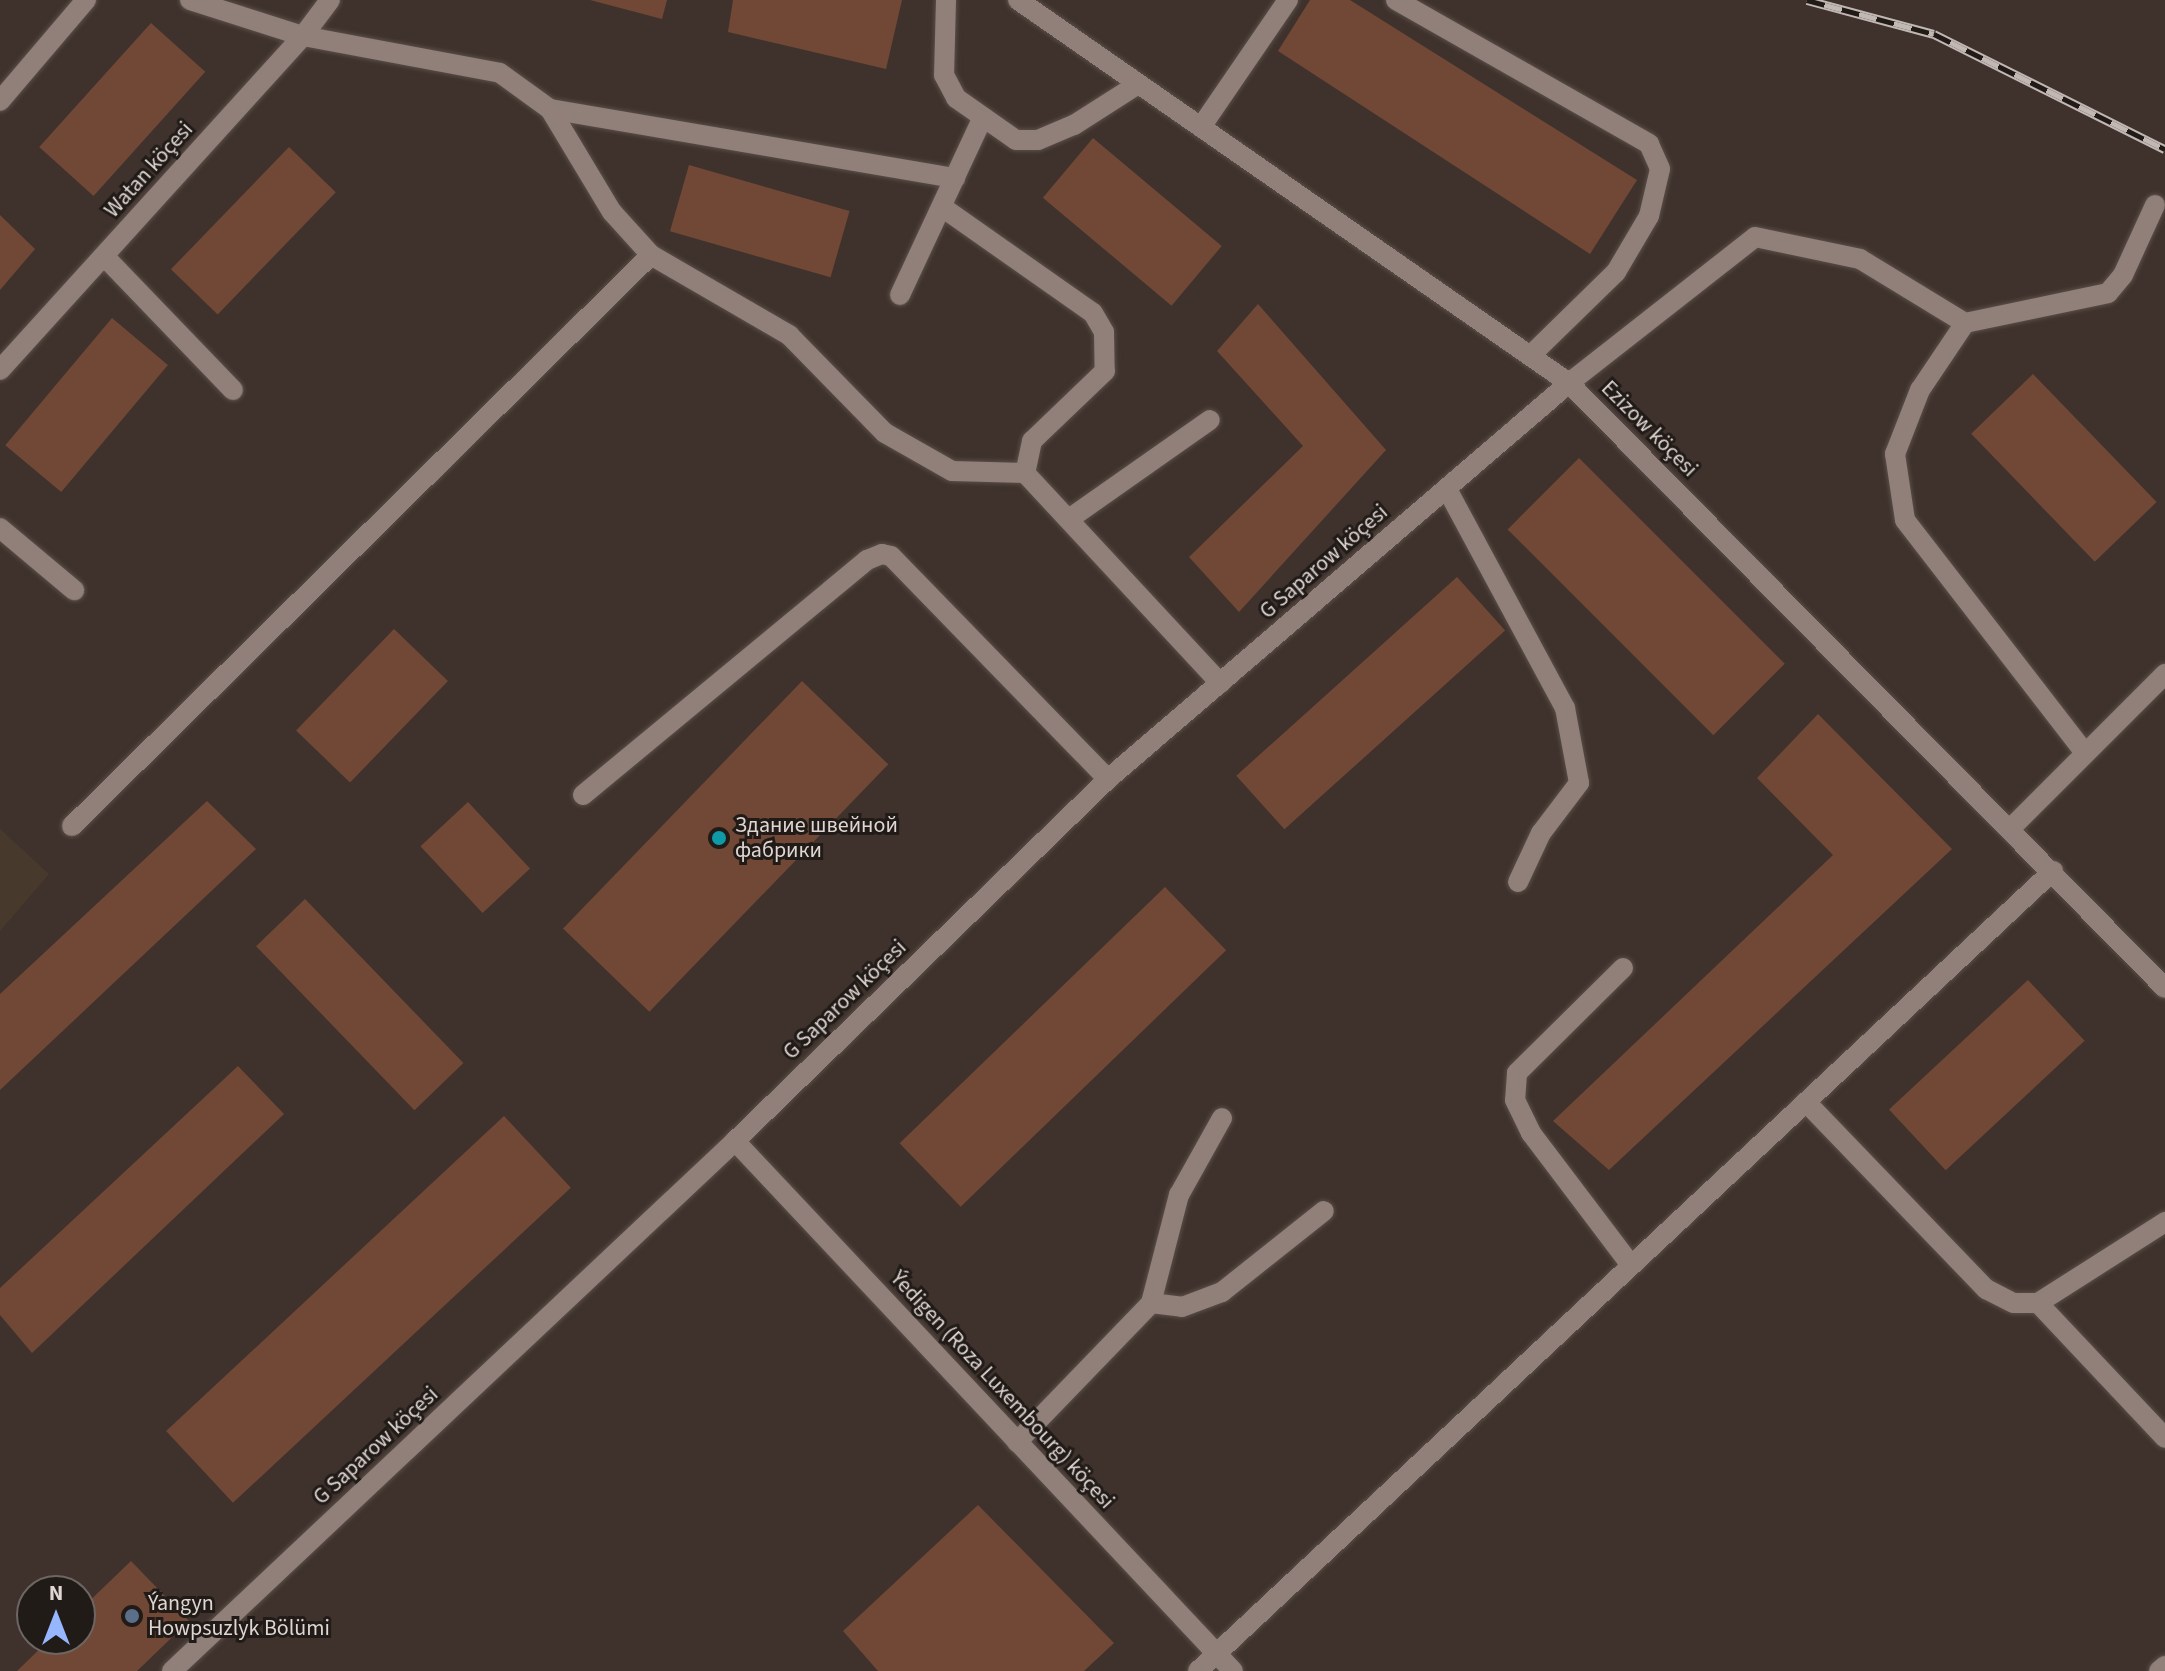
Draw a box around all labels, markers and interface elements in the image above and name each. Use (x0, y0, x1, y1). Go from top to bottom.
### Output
street label: Watan köçesi (99, 117, 199, 223)
street label: Ezizow köçesi (1595, 375, 1703, 483)
street label: G Saparow köçesi (1255, 499, 1393, 625)
place label: Здание швейной фабрики (735, 812, 898, 864)
marker: Здание швейной фабрики (710, 829, 728, 847)
street label: G Saparow köçesi (778, 935, 912, 1065)
street label: Ýedigen (Roza Luxembourg) köçesi (885, 1266, 1119, 1514)
street label: G Saparow köçesi (308, 1382, 444, 1510)
north arrow (16, 1575, 96, 1655)
text: N (49, 1577, 63, 1609)
place label: Ýangyn Howpsuzlyk Bölümi (148, 1590, 330, 1642)
marker: Ýangyn Howpsuzlyk Bölümi (123, 1607, 141, 1625)

